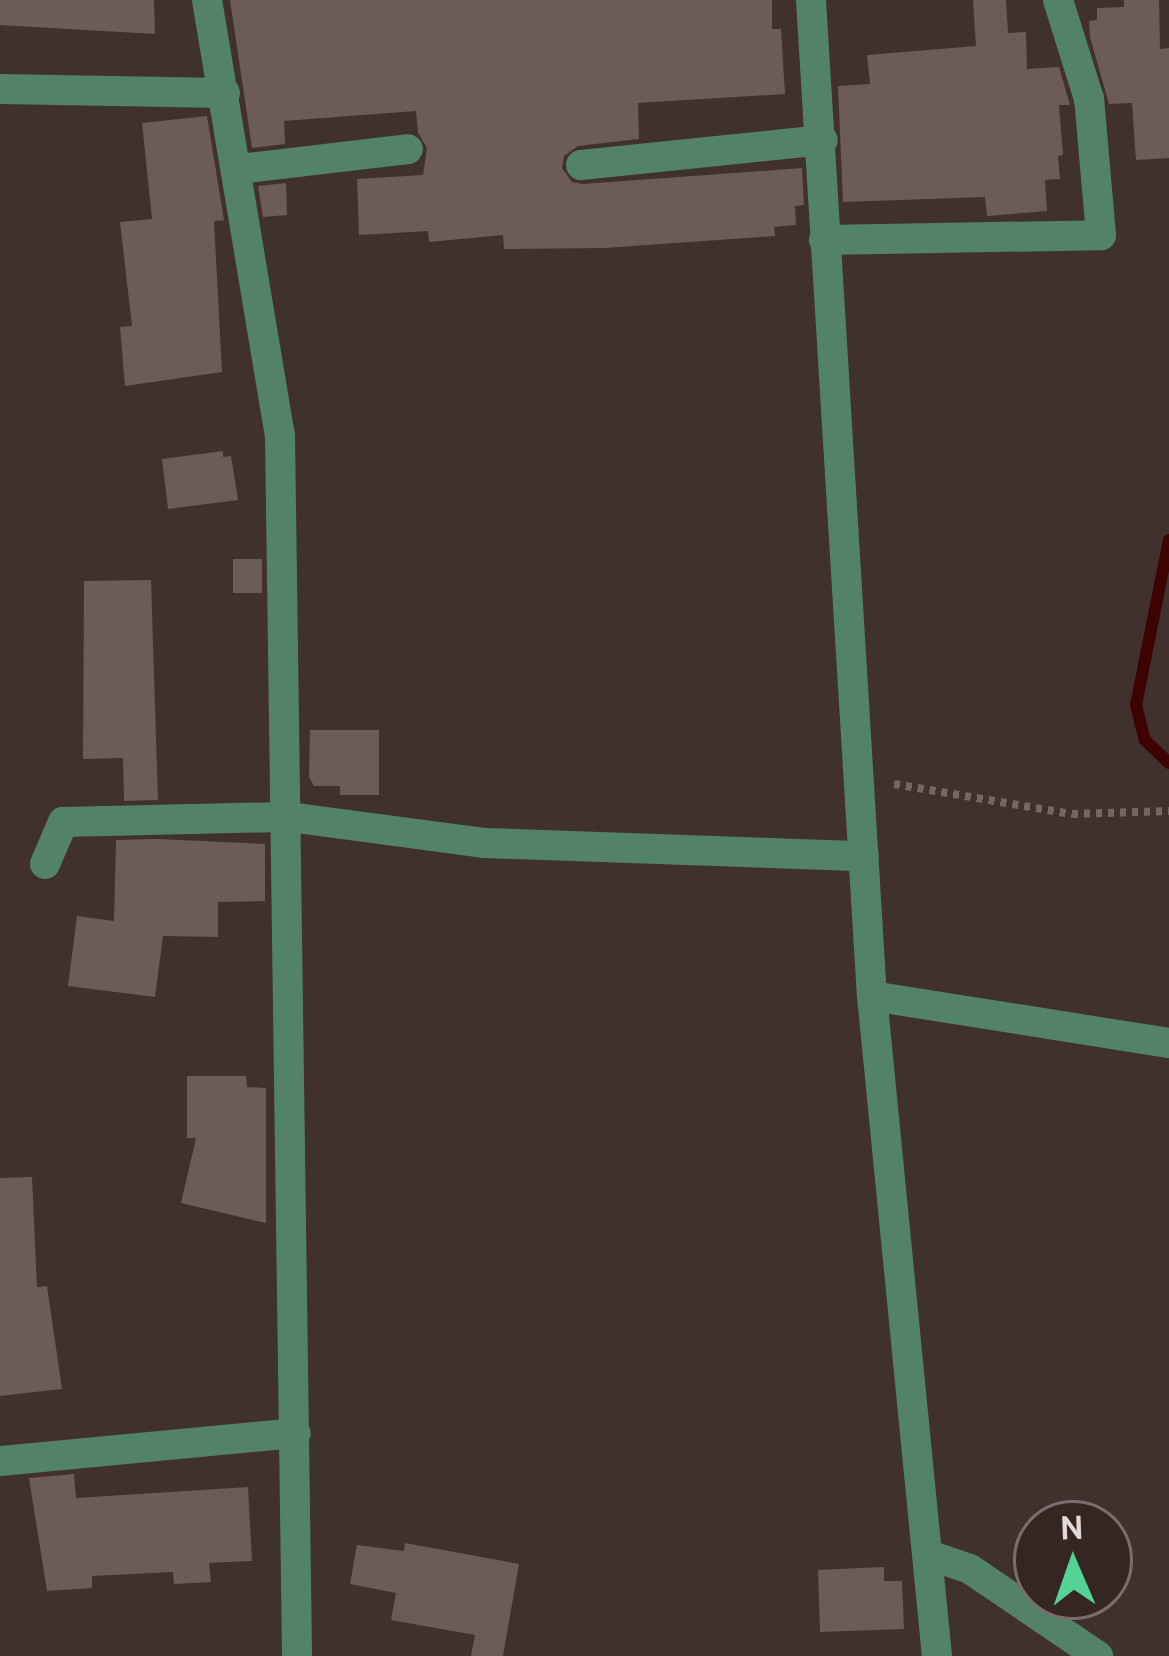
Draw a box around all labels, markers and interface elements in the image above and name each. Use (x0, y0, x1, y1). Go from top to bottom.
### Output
north arrow (1013, 1500, 1133, 1620)
text: N (1059, 1507, 1084, 1547)

